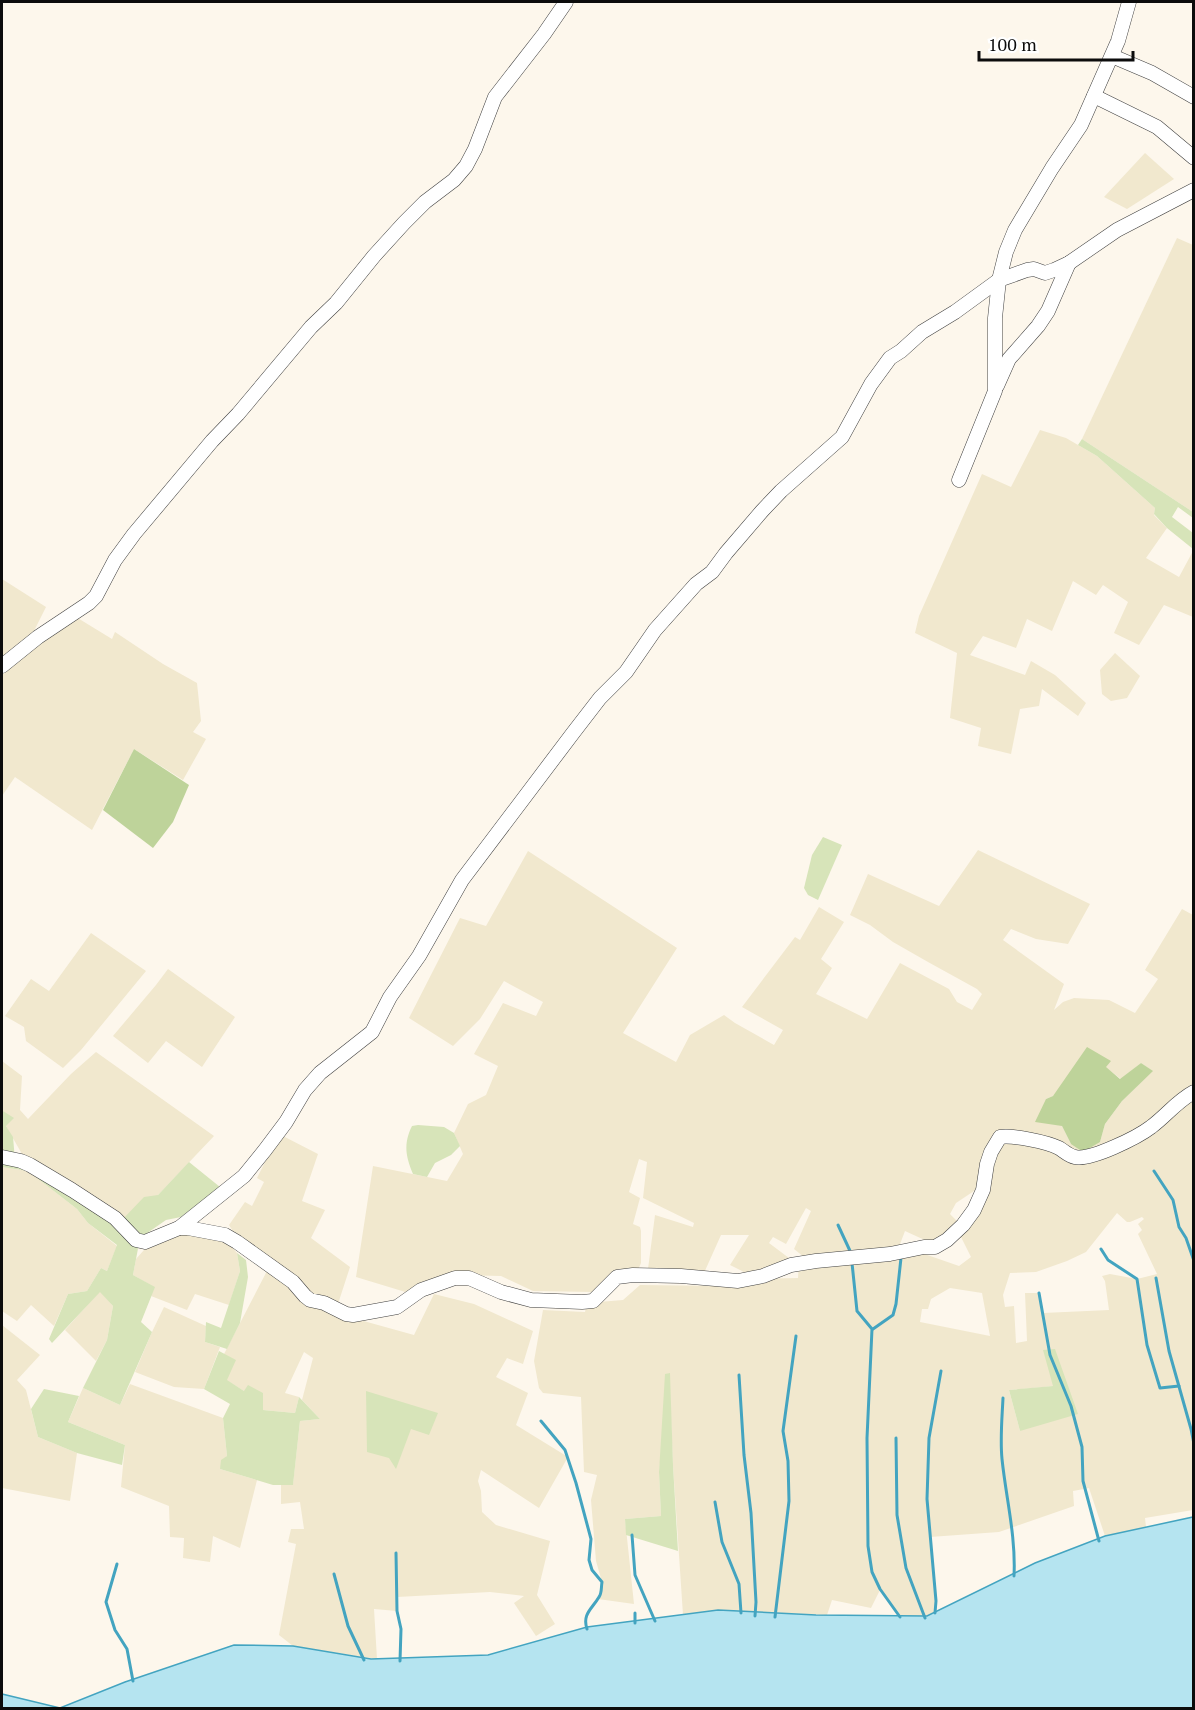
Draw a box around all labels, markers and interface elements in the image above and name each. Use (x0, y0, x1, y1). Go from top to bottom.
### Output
scale bar (979, 24, 1134, 62)
text: 100 m (988, 32, 1037, 56)

